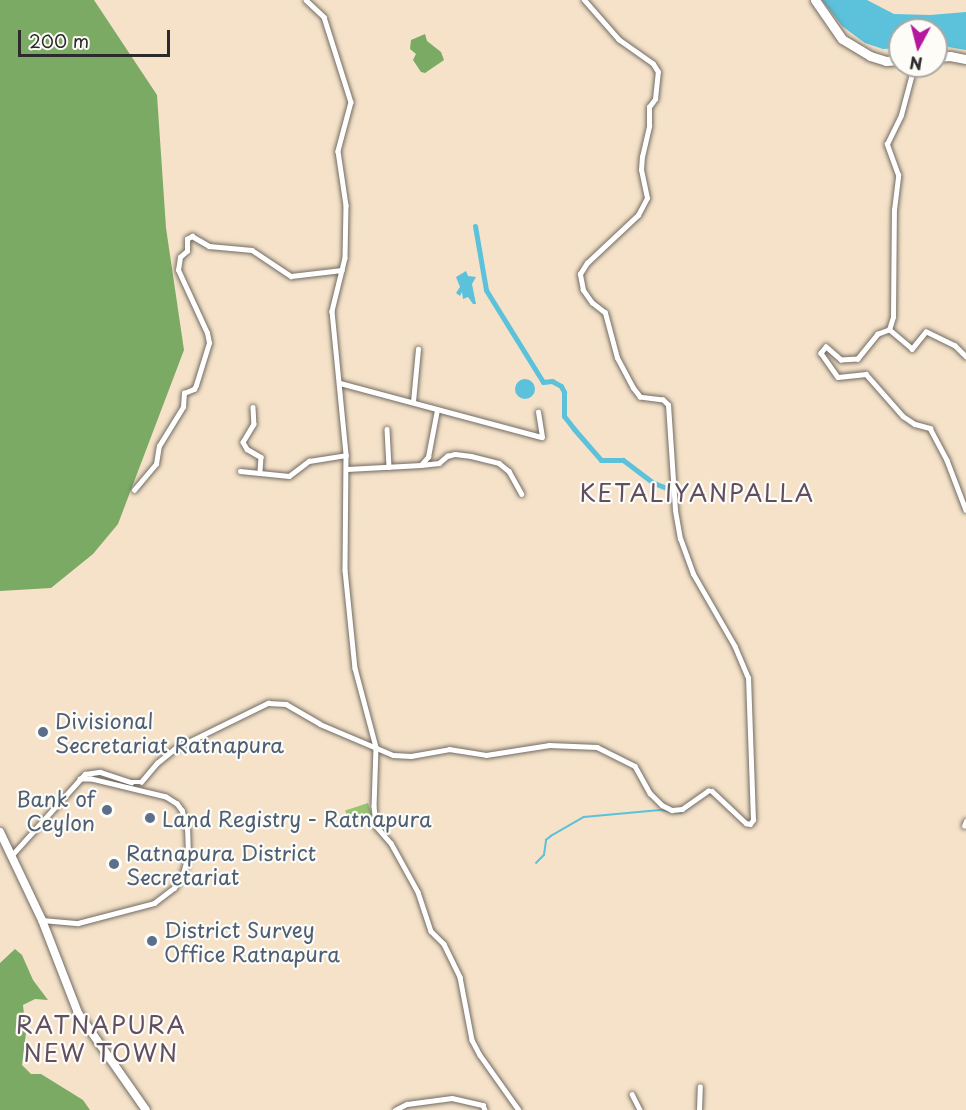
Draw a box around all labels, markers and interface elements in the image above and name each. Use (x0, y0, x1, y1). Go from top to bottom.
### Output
scale bar (21, 18, 172, 56)
north arrow (888, 18, 948, 78)
text: 200 m (29, 27, 89, 54)
text: N (908, 51, 924, 77)
district label: KETALIYANPALLA (580, 479, 814, 507)
place label: Divisional Secretariat Ratnapura (55, 707, 283, 757)
marker: Divisional Secretariat Ratnapura (36, 725, 50, 739)
place label: Bank of Ceylon (16, 785, 95, 835)
marker: Bank of Ceylon (100, 803, 114, 817)
place label: Land Registry - Ratnapura (162, 805, 432, 831)
marker: Land Registry - Ratnapura (143, 811, 157, 825)
place label: Ratnapura District Secretariat (126, 839, 316, 889)
marker: Ratnapura District Secretariat (107, 857, 121, 871)
place label: District Survey Office Ratnapura (164, 916, 340, 966)
marker: District Survey Office Ratnapura (145, 934, 159, 948)
district label: RATNAPURA NEW TOWN (16, 1011, 186, 1067)

